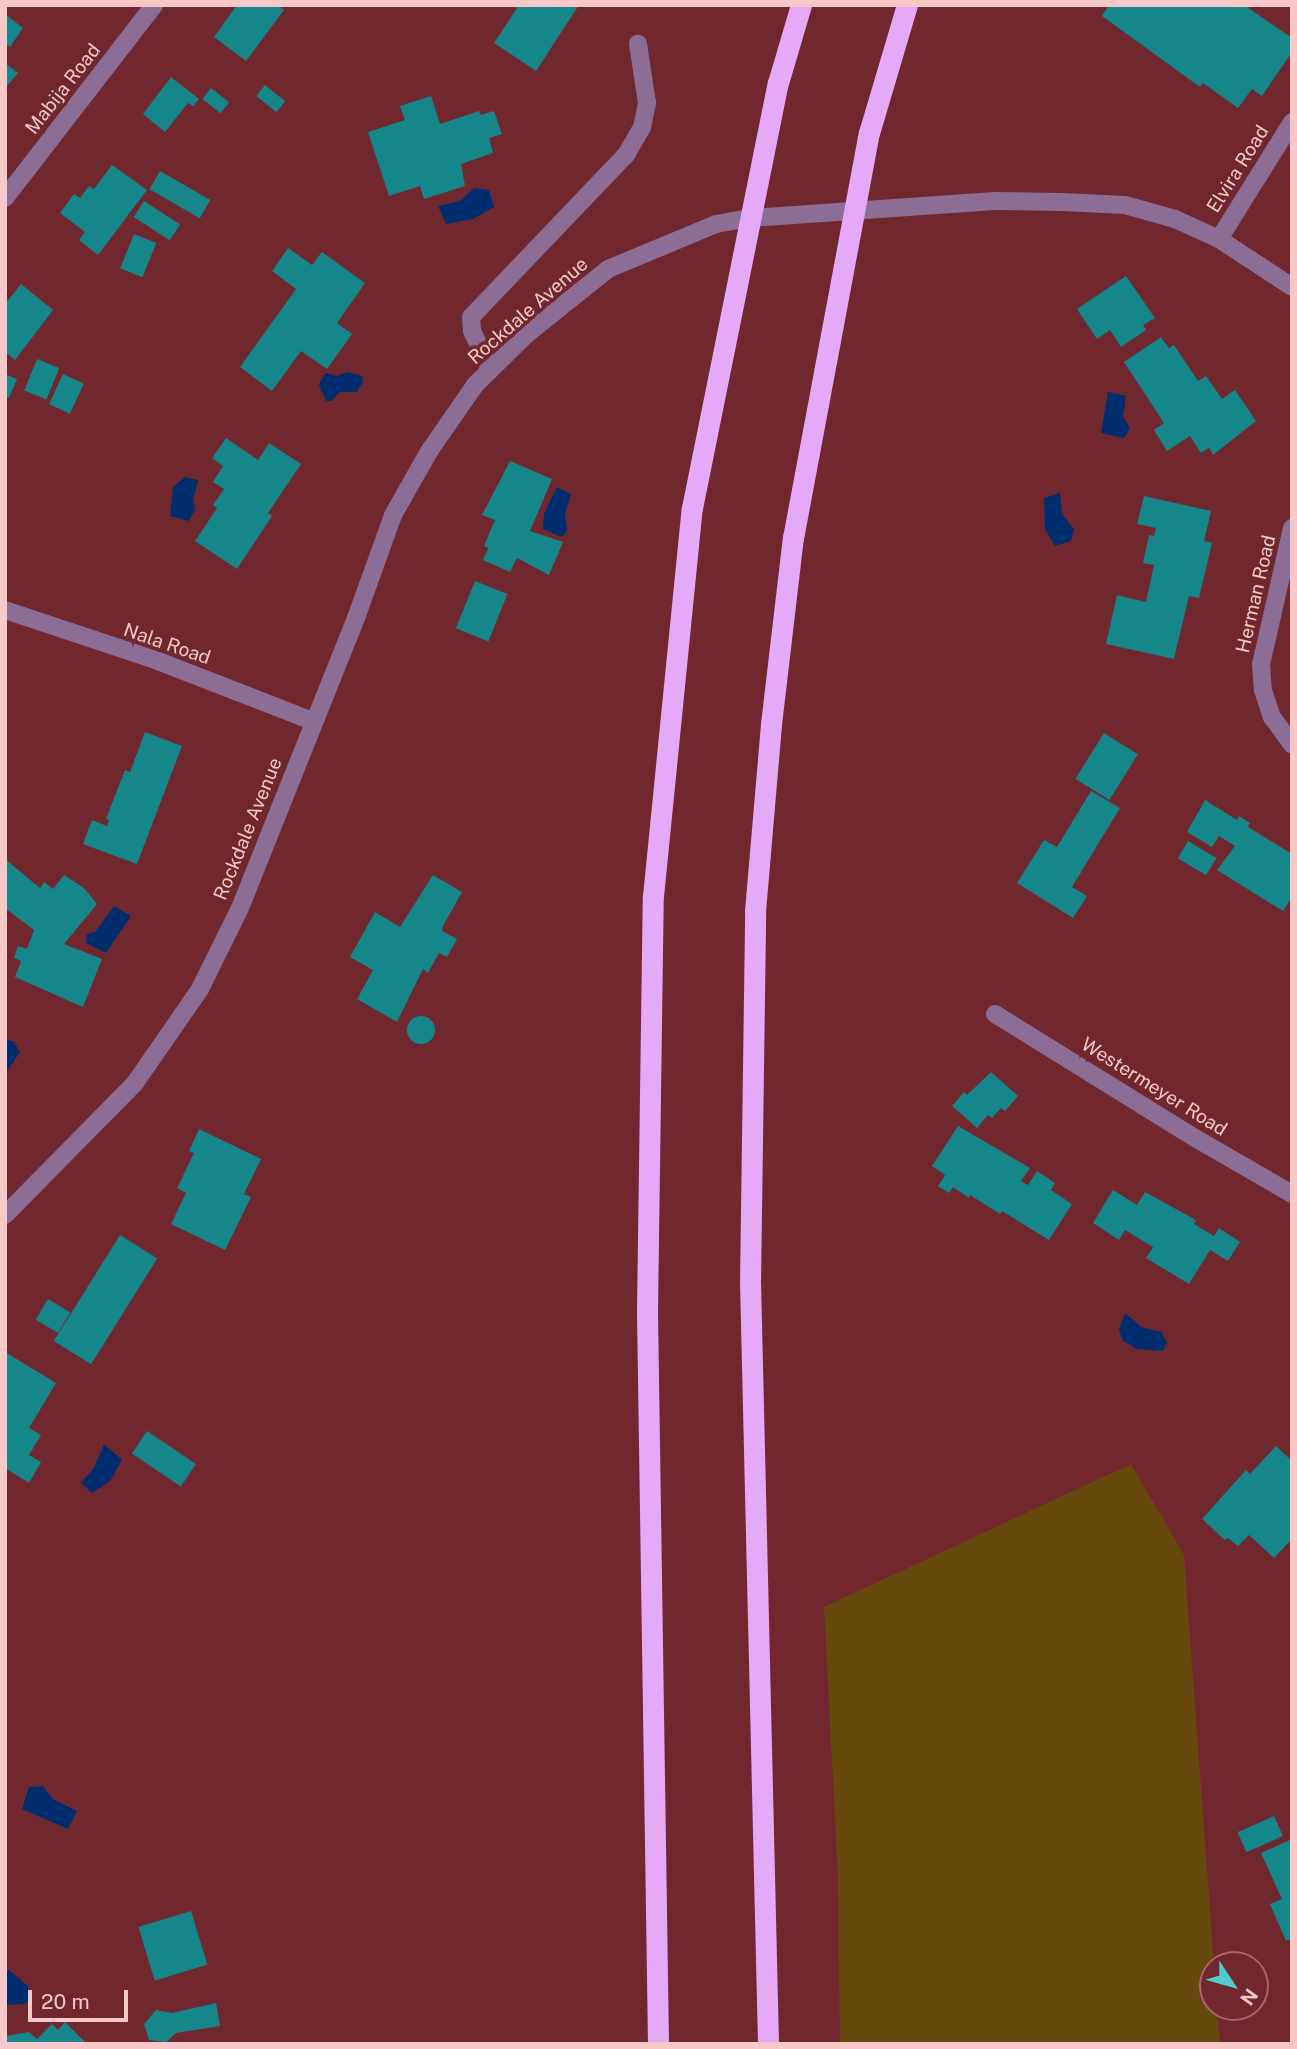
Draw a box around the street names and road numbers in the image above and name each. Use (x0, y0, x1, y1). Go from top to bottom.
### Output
street label: Mabija Road (21, 39, 105, 139)
street label: Elvira Road (1202, 121, 1274, 217)
street label: Rockdale Avenue (463, 253, 593, 369)
street label: Herman Road (1231, 533, 1281, 655)
street label: Nala Road (120, 618, 214, 670)
street label: Rockdale Avenue (209, 755, 287, 903)
street label: Westermeyer Road (1077, 1033, 1231, 1141)

